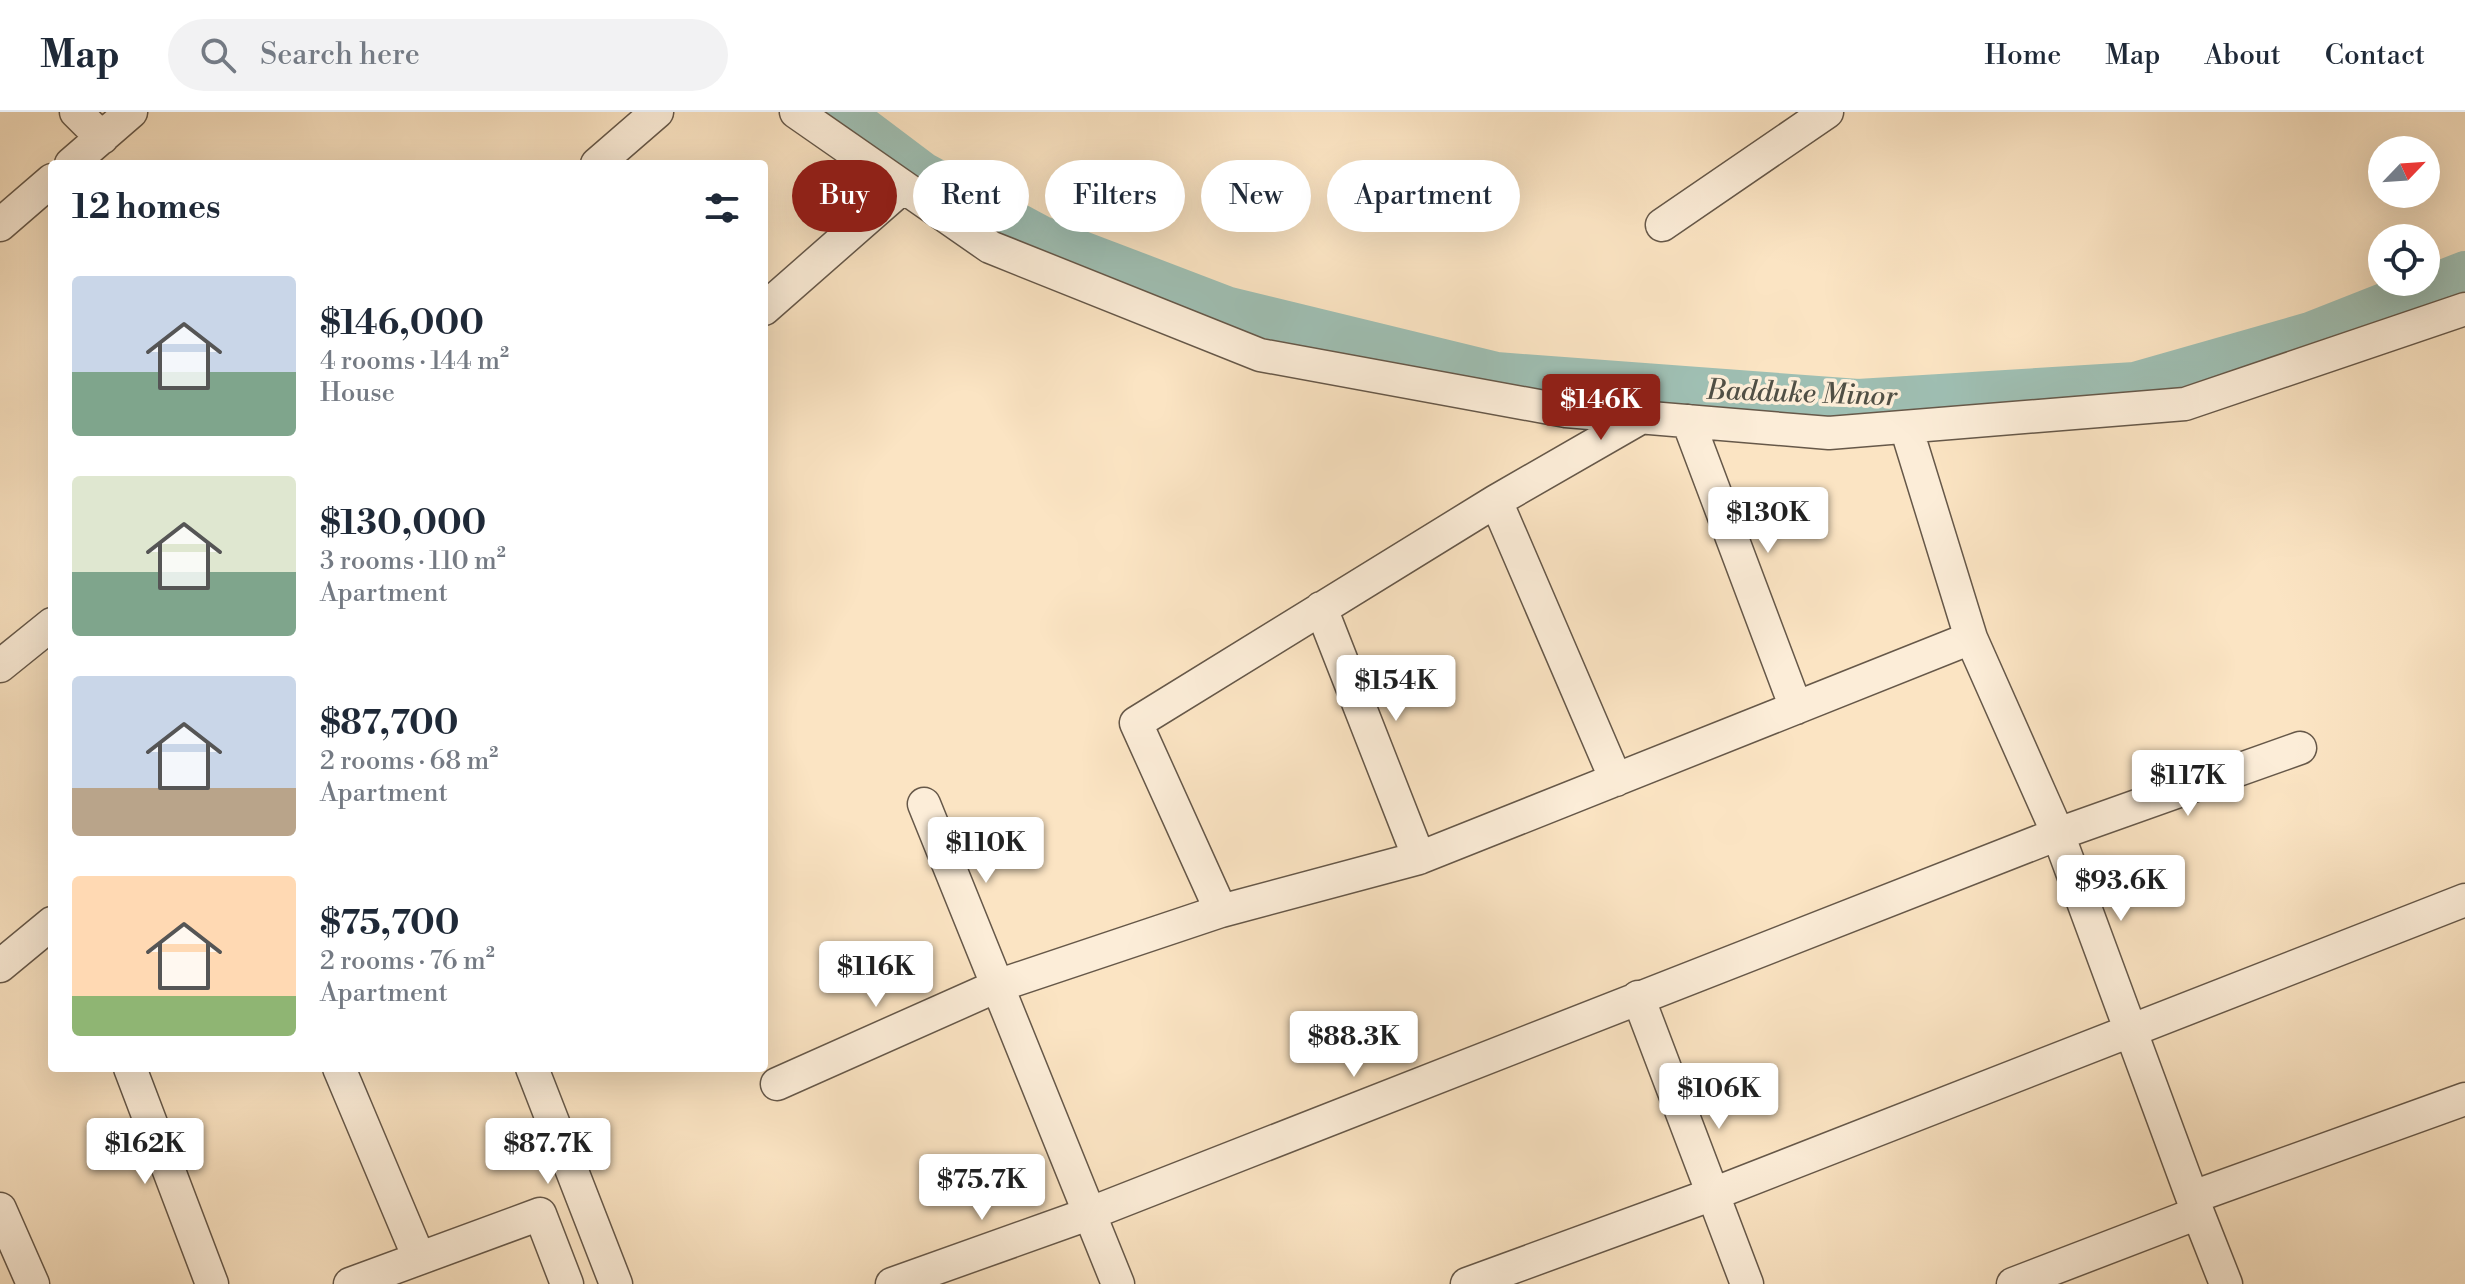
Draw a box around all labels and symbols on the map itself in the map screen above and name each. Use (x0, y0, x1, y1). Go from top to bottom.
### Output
north arrow (2368, 136, 2440, 208)
water label: Badduke Minor (1705, 373, 1899, 414)
pin: $146K (1545, 374, 1657, 442)
pin: $130K (1712, 487, 1824, 555)
pin: $154K (1340, 655, 1452, 723)
pin: $117K (2132, 750, 2244, 818)
pin: $110K (930, 817, 1042, 885)
pin: $93.6K (2056, 855, 2186, 923)
pin: $116K (820, 941, 932, 1009)
pin: $88.3K (1289, 1011, 1419, 1079)
pin: $106K (1663, 1063, 1775, 1131)
pin: $162K (89, 1118, 201, 1186)
pin: $87.7K (483, 1118, 613, 1186)
pin: $75.7K (917, 1154, 1047, 1222)

